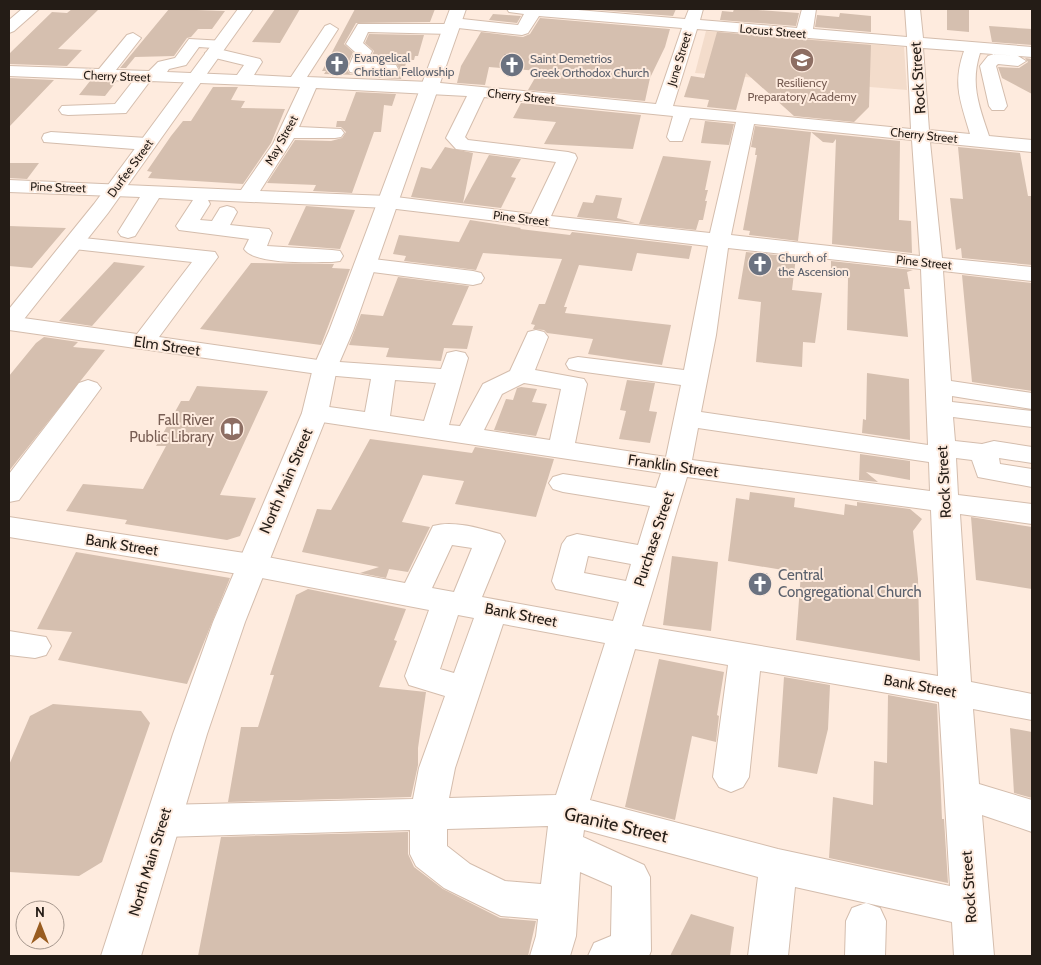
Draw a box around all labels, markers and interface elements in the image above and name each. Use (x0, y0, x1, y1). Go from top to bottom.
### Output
street label: Locust Street (739, 21, 807, 41)
street label: June Street (663, 30, 694, 89)
street label: Rock Street (906, 41, 930, 115)
school or university icon: Resiliency Preparatory Academy (789, 47, 815, 73)
place label: Evangelical Christian Fellowship (354, 50, 455, 79)
church icon: Evangelical Christian Fellowship (324, 51, 350, 77)
place label: Saint Demetrios Greek Orthodox Church (530, 51, 649, 80)
church icon: Saint Demetrios Greek Orthodox Church (499, 52, 525, 78)
street label: Cherry Street (83, 67, 151, 85)
place label: Resiliency Preparatory Academy (747, 75, 857, 104)
street label: Cherry Street (487, 85, 555, 107)
street label: May Street (261, 112, 301, 168)
street label: Cherry Street (890, 124, 958, 146)
street label: Durfee Street (104, 136, 156, 200)
street label: Pine Street (30, 179, 86, 195)
street label: Pine Street (492, 207, 550, 229)
place label: Church of the Ascension (778, 250, 849, 279)
church icon: Church of the Ascension (747, 251, 773, 277)
street label: Pine Street (896, 252, 952, 272)
street label: Elm Street (133, 332, 201, 360)
place label: Fall River Public Library (129, 411, 214, 446)
library icon: Fall River Public Library (219, 416, 245, 442)
street label: North Main Street (256, 426, 316, 536)
street label: Rock Street (933, 445, 955, 519)
street label: Franklin Street (627, 451, 719, 481)
street label: Purchase Street (630, 489, 678, 589)
street label: Bank Street (84, 530, 160, 560)
place label: Central Congregational Church (778, 566, 922, 601)
church icon: Central Congregational Church (747, 571, 773, 597)
street label: Bank Street (483, 599, 559, 631)
street label: Bank Street (882, 671, 958, 701)
street label: Granite Street (562, 802, 670, 848)
street label: North Main Street (125, 805, 175, 919)
street label: Rock Street (957, 850, 981, 924)
north arrow (15, 900, 65, 950)
text: N (35, 903, 45, 921)

